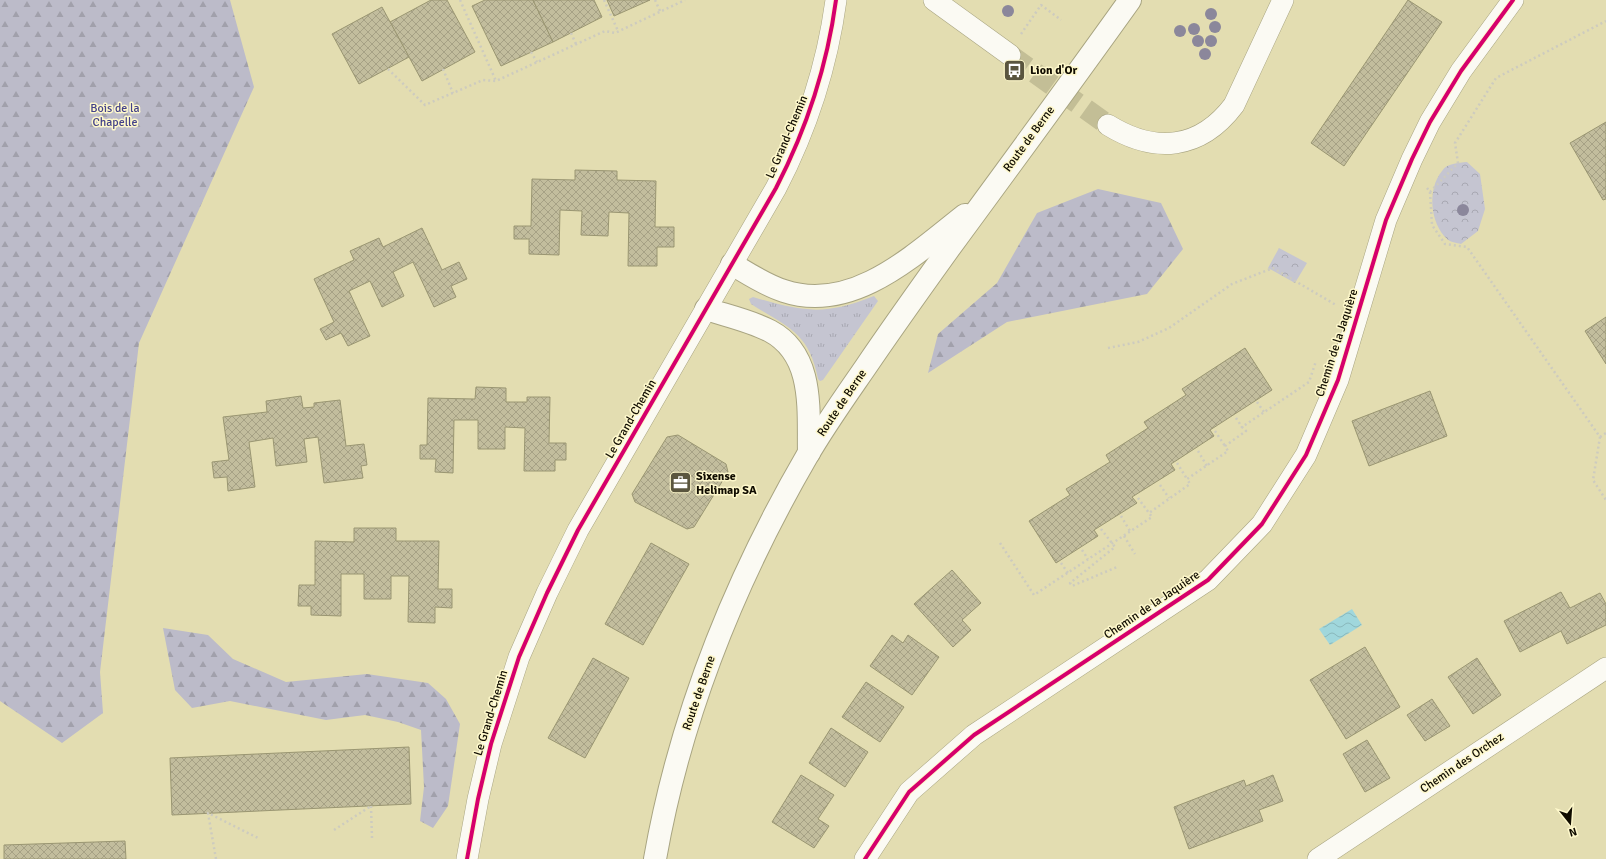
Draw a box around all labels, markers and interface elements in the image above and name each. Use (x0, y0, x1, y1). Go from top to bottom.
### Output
bus stop icon: Lion d'Or (1002, 57, 1028, 83)
place label: Lion d'Or (1030, 63, 1077, 78)
street label: Le Grand-Chemin (763, 93, 811, 181)
park label: Bois de la Chapelle (90, 101, 140, 130)
street label: Route de Berne (1000, 103, 1058, 175)
street label: Chemin de la Jaquière (1312, 287, 1362, 399)
street label: Route de Berne (814, 367, 870, 439)
street label: Le Grand-Chemin (602, 377, 660, 461)
place label: Sixense Helimap SA (696, 469, 757, 498)
office icon: Sixense Helimap SA (667, 470, 693, 496)
street label: Chemin de la Jaquière (1101, 567, 1203, 643)
street label: Route de Berne (679, 654, 719, 732)
street label: Le Grand-Chemin (471, 668, 511, 758)
street label: Chemin des Orchez (1417, 729, 1507, 797)
north arrow (1550, 803, 1590, 843)
text: N (1567, 825, 1578, 839)

